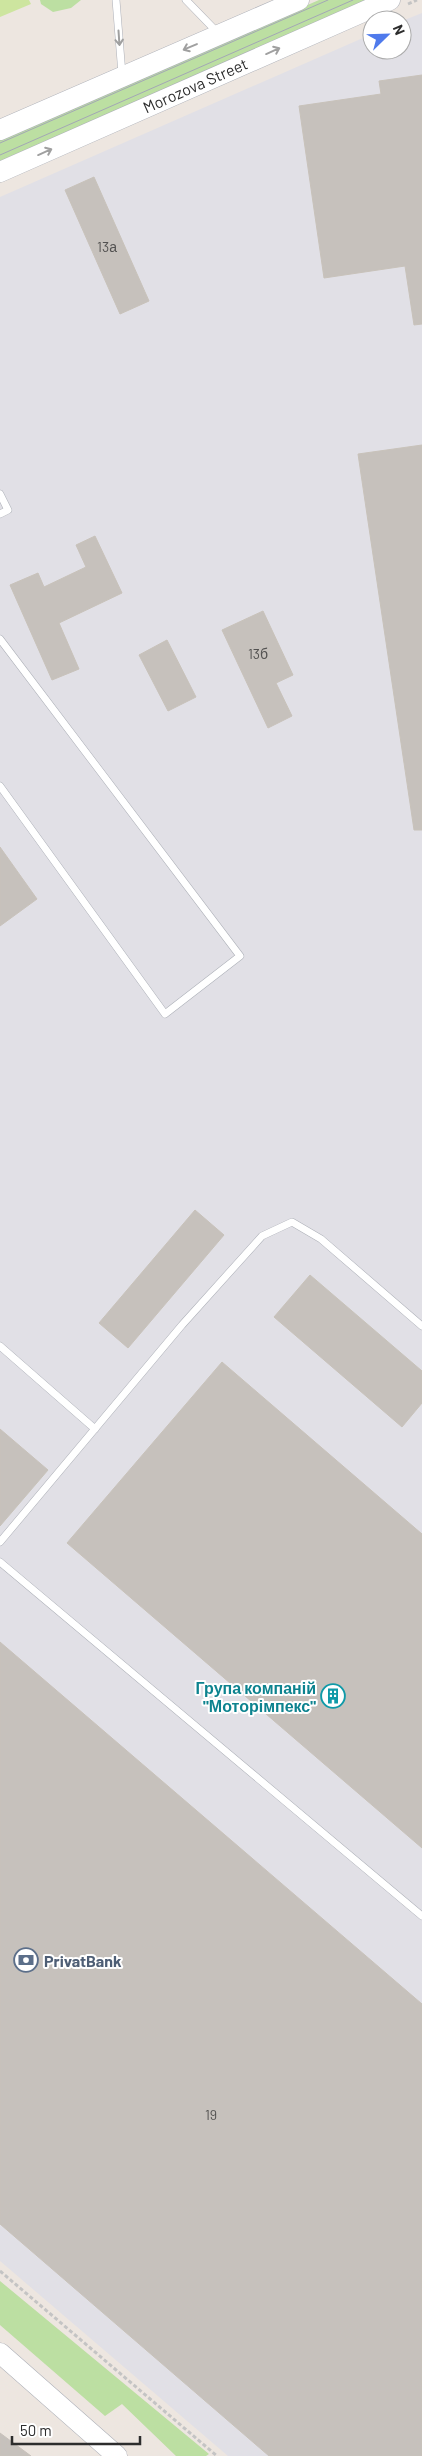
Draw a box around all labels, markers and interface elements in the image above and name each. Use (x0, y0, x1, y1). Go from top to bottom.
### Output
north arrow (362, 10, 412, 60)
text: N (390, 22, 409, 37)
one-way arrow (114, 30, 124, 46)
one-way arrow (182, 44, 197, 53)
one-way arrow (265, 45, 280, 55)
street label: Morozova Street (140, 53, 250, 117)
one-way arrow (37, 147, 52, 156)
house number: 13а (97, 238, 117, 255)
house number: 13б (248, 645, 268, 662)
place label: Група компаній "Моторімпекс" (196, 1678, 316, 1715)
building icon: Група компаній "Моторімпекс" (320, 1683, 346, 1709)
bank icon: PrivatBank (13, 1947, 39, 1973)
place label: PrivatBank (44, 1951, 122, 1970)
house number: 19 (205, 2106, 217, 2123)
scale bar (12, 2414, 140, 2446)
text: 50 m (20, 2421, 52, 2439)

